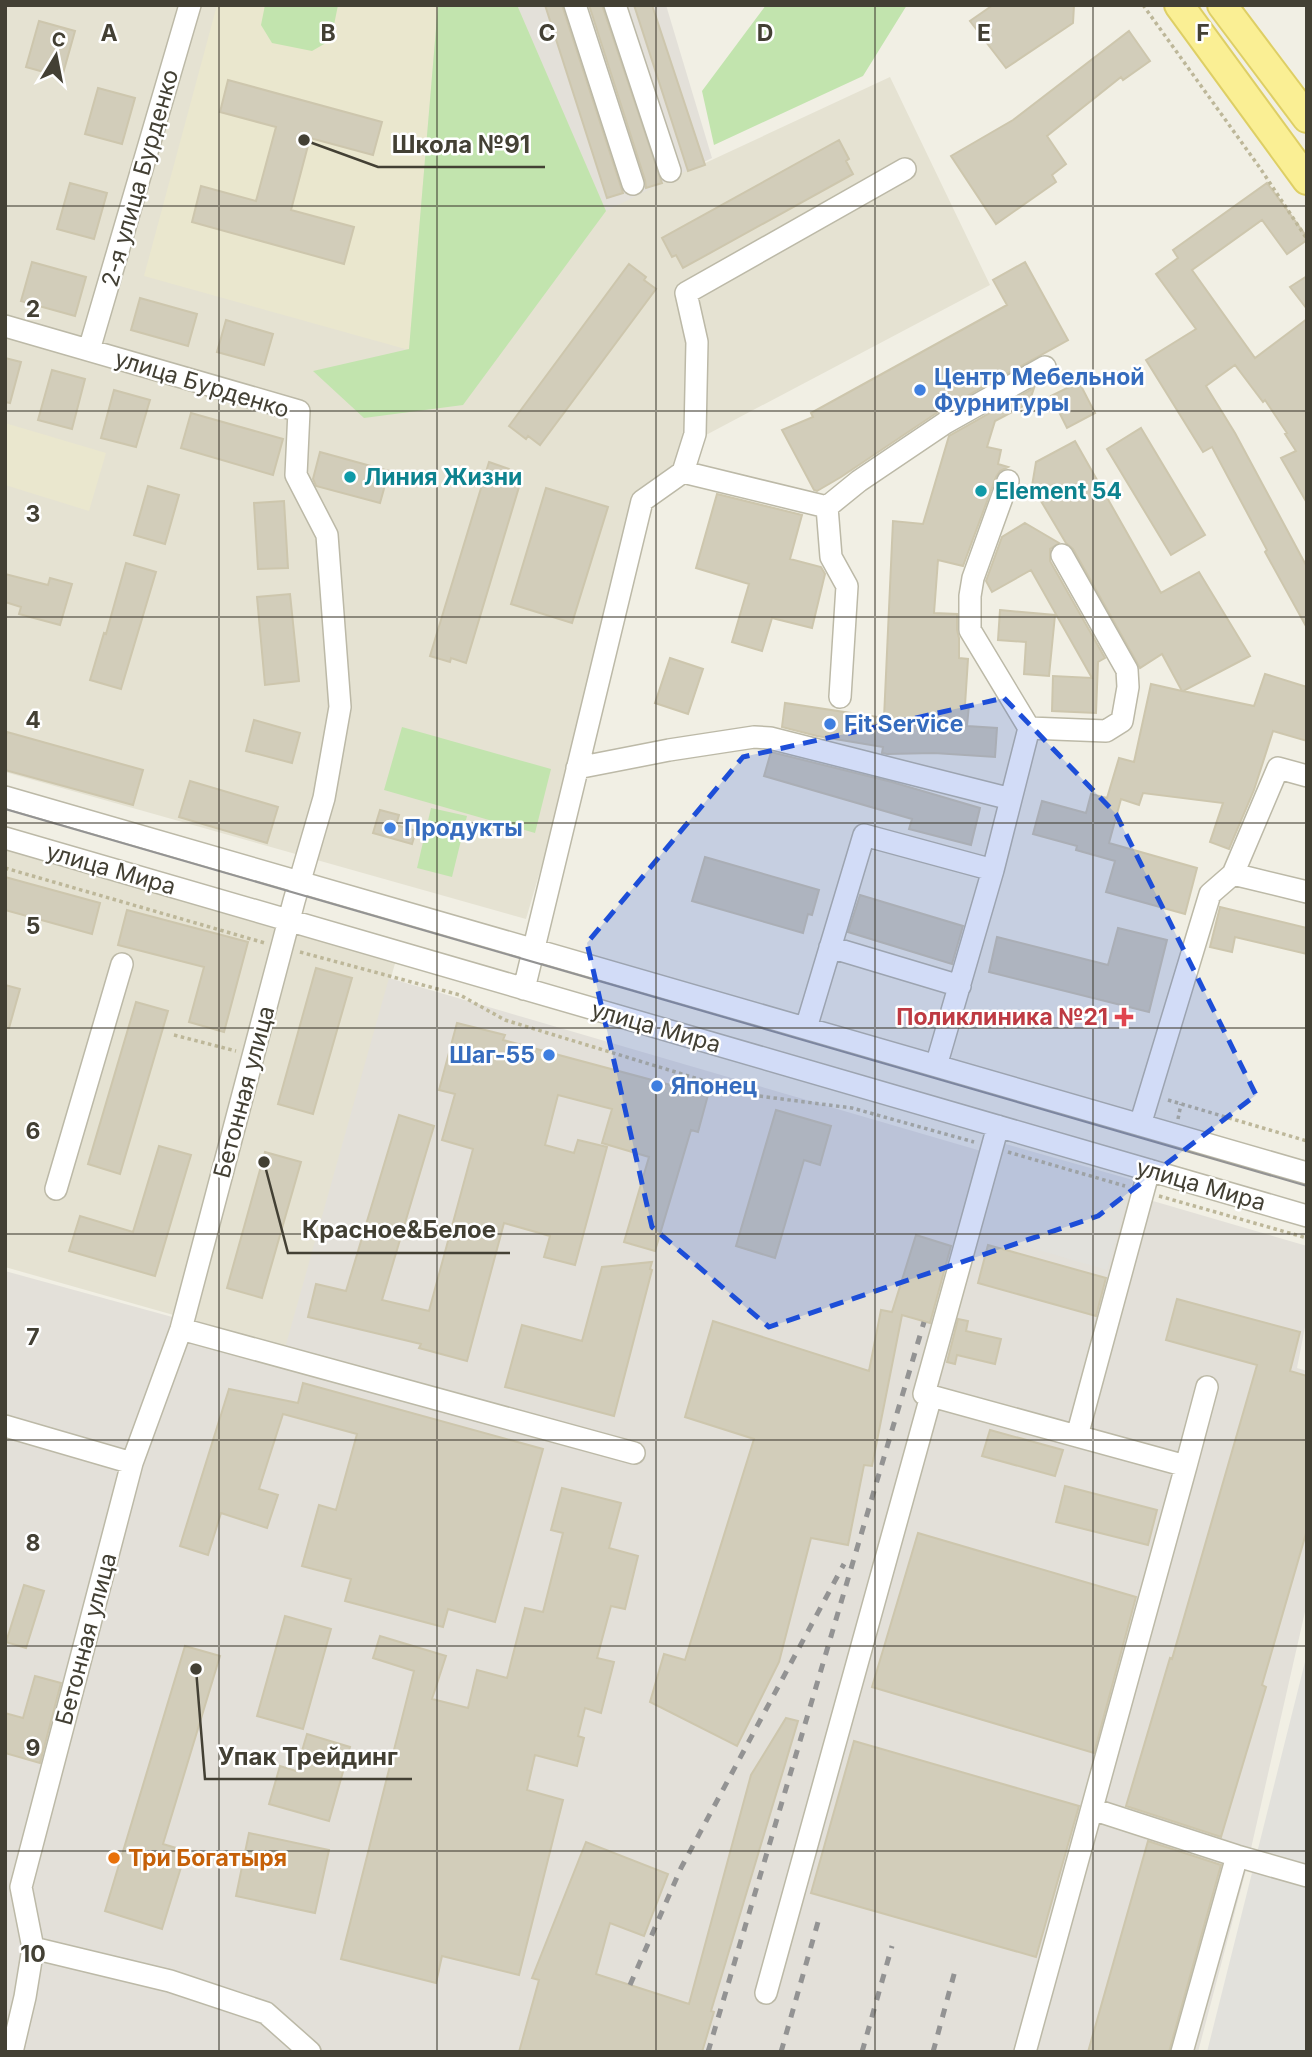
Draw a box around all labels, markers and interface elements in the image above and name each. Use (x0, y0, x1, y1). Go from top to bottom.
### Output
text: A (100, 19, 118, 47)
text: B (320, 19, 336, 47)
text: C (538, 19, 556, 47)
text: D (757, 19, 773, 47)
text: E (977, 19, 991, 47)
text: F (1196, 19, 1210, 47)
north arrow (21, 21, 91, 91)
text: С (50, 27, 68, 52)
street label: 2-я улица Бурденко (96, 66, 184, 290)
callout: Школа №91 (378, 122, 545, 167)
text: Школа №91 (392, 130, 530, 159)
text: 2 (26, 295, 40, 323)
street label: улица Бурденко (111, 344, 293, 424)
place label: Центр Мебельной Фурнитуры (934, 363, 1145, 417)
marker: Центр Мебельной Фурнитуры (912, 382, 928, 398)
place label: Линия Жизни (364, 463, 522, 491)
marker: Линия Жизни (342, 469, 358, 485)
place label: Element 54 (995, 477, 1122, 505)
marker: Element 54 (973, 483, 989, 499)
text: 3 (26, 500, 40, 528)
text: 4 (25, 706, 41, 734)
place label: Fit Service (844, 710, 963, 738)
marker: Fit Service (822, 716, 838, 732)
place label: Продукты (404, 814, 523, 842)
marker: Продукты (382, 820, 398, 836)
street label: улица Мира (43, 837, 179, 901)
text: 5 (26, 912, 40, 940)
street label: улица Мира (588, 995, 724, 1059)
street label: Бетонная улица (208, 1003, 280, 1181)
place label: Поликлиника №21 (896, 1003, 1108, 1031)
marker: Поликлиника №21 (1114, 1007, 1134, 1027)
place label: Шаг-55 (449, 1041, 535, 1069)
marker: Шаг-55 (541, 1047, 557, 1063)
place label: Японец (671, 1072, 757, 1100)
marker: Японец (649, 1078, 665, 1094)
text: 6 (26, 1117, 40, 1145)
street label: улица Мира (1133, 1153, 1269, 1217)
callout: Красное&Белое (288, 1208, 510, 1253)
text: Красное&Белое (302, 1215, 496, 1244)
text: 7 (26, 1323, 40, 1351)
text: 8 (26, 1529, 40, 1557)
street label: Бетонная улица (50, 1550, 122, 1728)
text: 9 (26, 1734, 40, 1762)
callout: Упак Трейдинг (205, 1734, 412, 1779)
text: Упак Трейдинг (218, 1742, 398, 1771)
place label: Три Богатыря (128, 1844, 287, 1872)
marker: Три Богатыря (106, 1850, 122, 1866)
text: 10 (20, 1940, 46, 1968)

